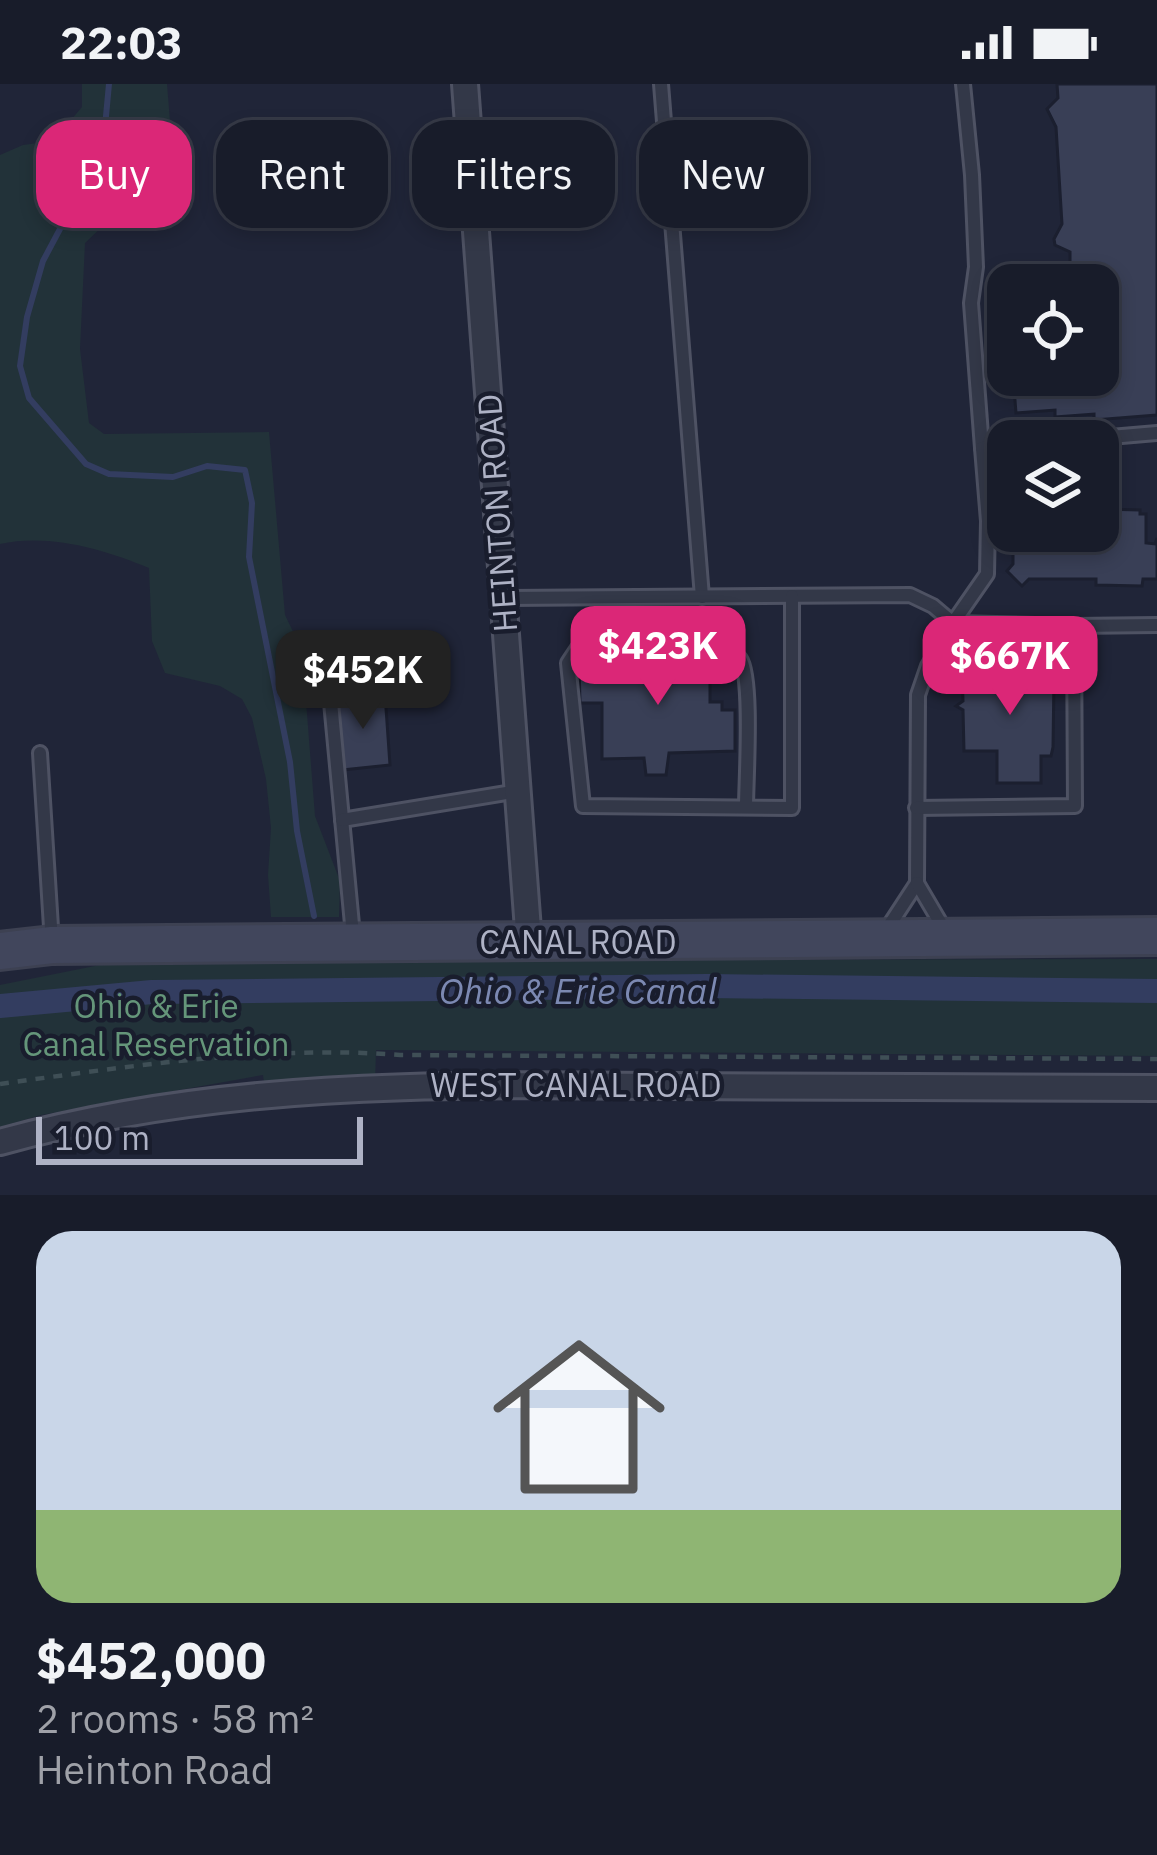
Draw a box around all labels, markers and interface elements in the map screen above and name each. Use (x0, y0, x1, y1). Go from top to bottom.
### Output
text: 22:03 (60, 13, 183, 71)
chip: Buy (36, 120, 192, 228)
chip: Rent (216, 120, 388, 228)
chip: Filters (412, 120, 615, 228)
chip: New (639, 120, 808, 228)
map controls (987, 264, 1119, 552)
button: locate (987, 264, 1119, 396)
street label: HEINTON ROAD (467, 392, 526, 634)
button: layers (987, 420, 1119, 552)
pin: $423K (574, 606, 742, 708)
pin: $667K (926, 616, 1094, 718)
text: $423K (598, 619, 718, 670)
text: $667K (950, 629, 1070, 680)
pin: $452K (279, 630, 447, 732)
text: $452K (303, 643, 423, 694)
street label: CANAL ROAD (479, 920, 677, 963)
water label: Ohio & Erie Canal (439, 967, 718, 1014)
park label: Ohio & Erie Canal Reservation (22, 984, 290, 1065)
street label: WEST CANAL ROAD (430, 1063, 722, 1106)
scale bar (36, 1111, 363, 1164)
text: 100 m (54, 1116, 150, 1159)
icon: home (471, 1309, 687, 1525)
text: $452,000 (36, 1627, 266, 1693)
text: 2 rooms · 58 m² (36, 1693, 314, 1744)
text: Heinton Road (36, 1744, 273, 1795)

